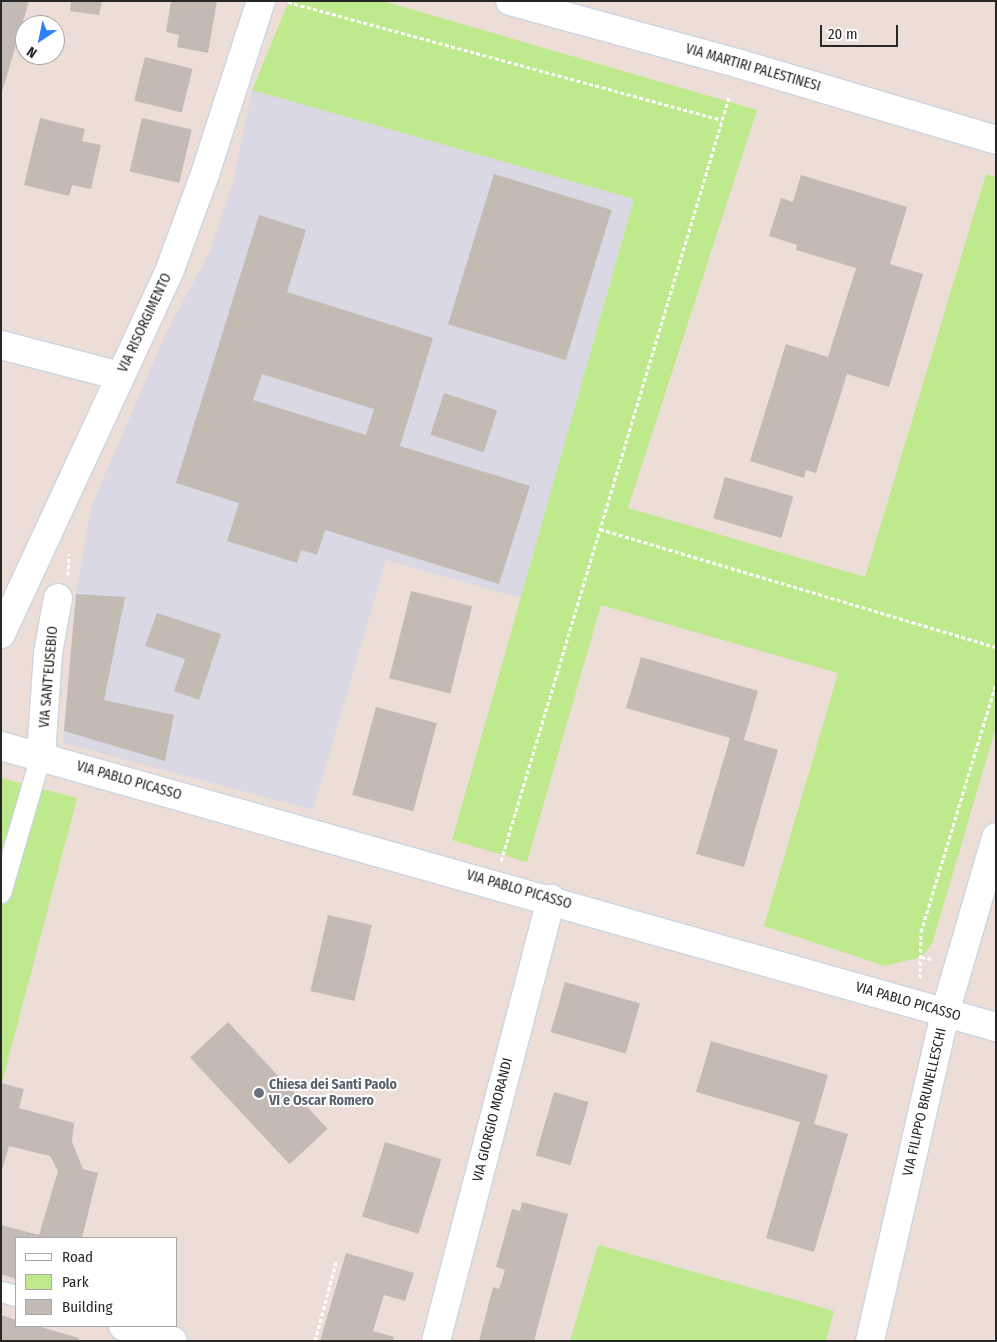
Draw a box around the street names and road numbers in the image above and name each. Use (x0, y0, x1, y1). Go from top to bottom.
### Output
street label: VIA MARTIRI PALESTINESI (684, 41, 822, 95)
street label: VIA RISORGIMENTO (115, 271, 175, 375)
street label: VIA SANT'EUSEBIO (36, 625, 62, 729)
street label: VIA PABLO PICASSO (74, 758, 184, 804)
street label: VIA PABLO PICASSO (464, 867, 574, 913)
street label: VIA PABLO PICASSO (853, 979, 963, 1025)
street label: VIA FILIPPO BRUNELLESCHI (900, 1026, 950, 1178)
street label: VIA GIORGIO MORANDI (469, 1056, 517, 1184)

